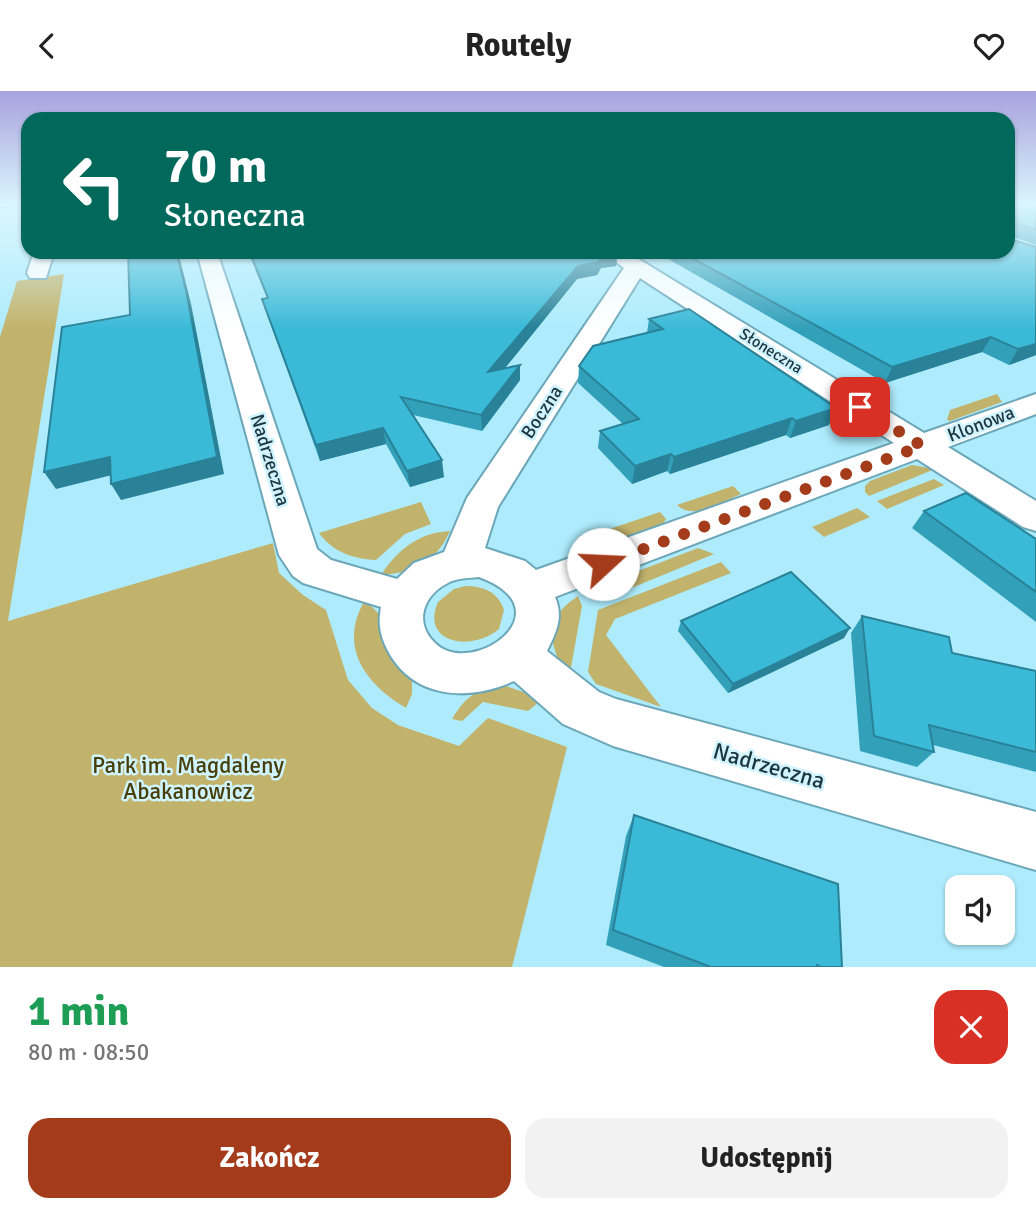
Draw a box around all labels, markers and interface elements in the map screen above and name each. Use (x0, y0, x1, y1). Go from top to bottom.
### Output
text: Routely (465, 26, 571, 65)
icon: back (28, 27, 66, 65)
icon: heart (970, 27, 1008, 65)
text: 70 m (164, 136, 267, 196)
icon: left (49, 140, 140, 231)
text: Słoneczna (164, 196, 306, 235)
street label: Słoneczna (736, 324, 806, 378)
pin (830, 377, 890, 437)
street label: Boczna (516, 381, 568, 443)
icon: arrive (841, 388, 879, 426)
street label: Klonowa (944, 400, 1018, 448)
street label: Nadrzeczna (245, 411, 295, 509)
position arrow (566, 527, 640, 601)
street label: Nadrzeczna (710, 736, 828, 796)
park label: Park im. Magdaleny Abakanowicz (92, 751, 284, 806)
map controls (945, 875, 1015, 945)
button: sound (945, 875, 1015, 945)
text: 1 min (28, 986, 129, 1037)
button: close (934, 990, 1008, 1064)
text: 80 m · 08:50 (28, 1038, 149, 1067)
button: Zakończ (28, 1118, 511, 1198)
button: Udostępnij (525, 1118, 1008, 1198)

